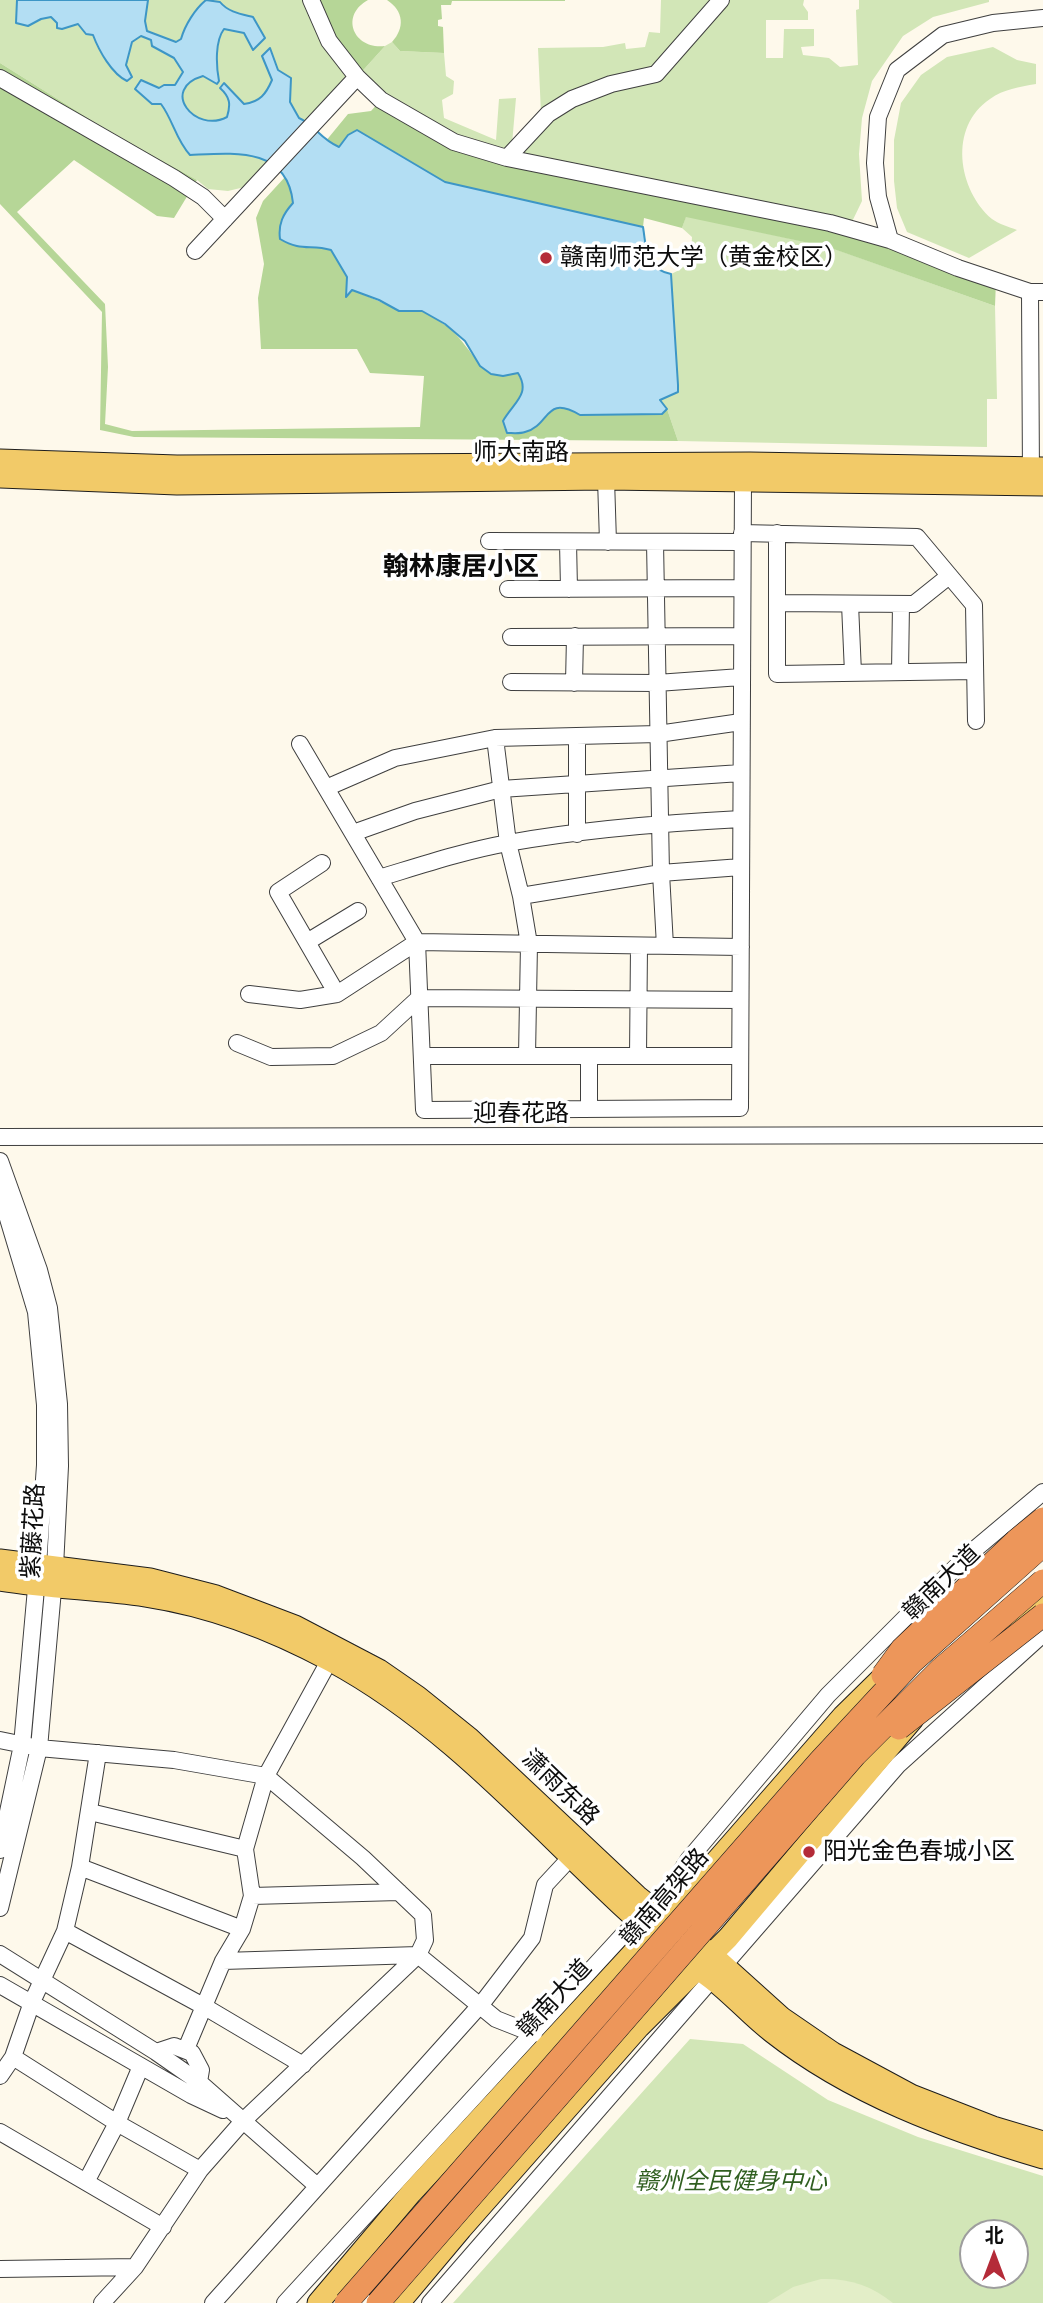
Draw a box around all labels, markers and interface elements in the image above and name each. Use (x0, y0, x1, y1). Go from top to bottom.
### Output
place label: 赣南师范大学（黄金校区） (560, 244, 848, 272)
marker: 赣南师范大学（黄金校区） (538, 250, 554, 266)
street label: 师大南路 (473, 439, 569, 467)
district label: 翰林康居小区 (383, 552, 539, 584)
street label: 迎春花路 (473, 1100, 569, 1128)
street label: 紫藤花路 (17, 1482, 51, 1580)
street label: 赣南大道 (897, 1539, 987, 1627)
street label: 潇雨东路 (515, 1744, 605, 1832)
place label: 阳光金色春城小区 (823, 1838, 1015, 1866)
street label: 赣南高架路 (615, 1843, 715, 1953)
marker: 阳光金色春城小区 (801, 1844, 817, 1860)
street label: 赣南大道 (512, 1954, 598, 2044)
park label: 赣州全民健身中心 (635, 2168, 827, 2196)
north arrow (959, 2219, 1029, 2289)
text: 北 (984, 2222, 1004, 2247)

